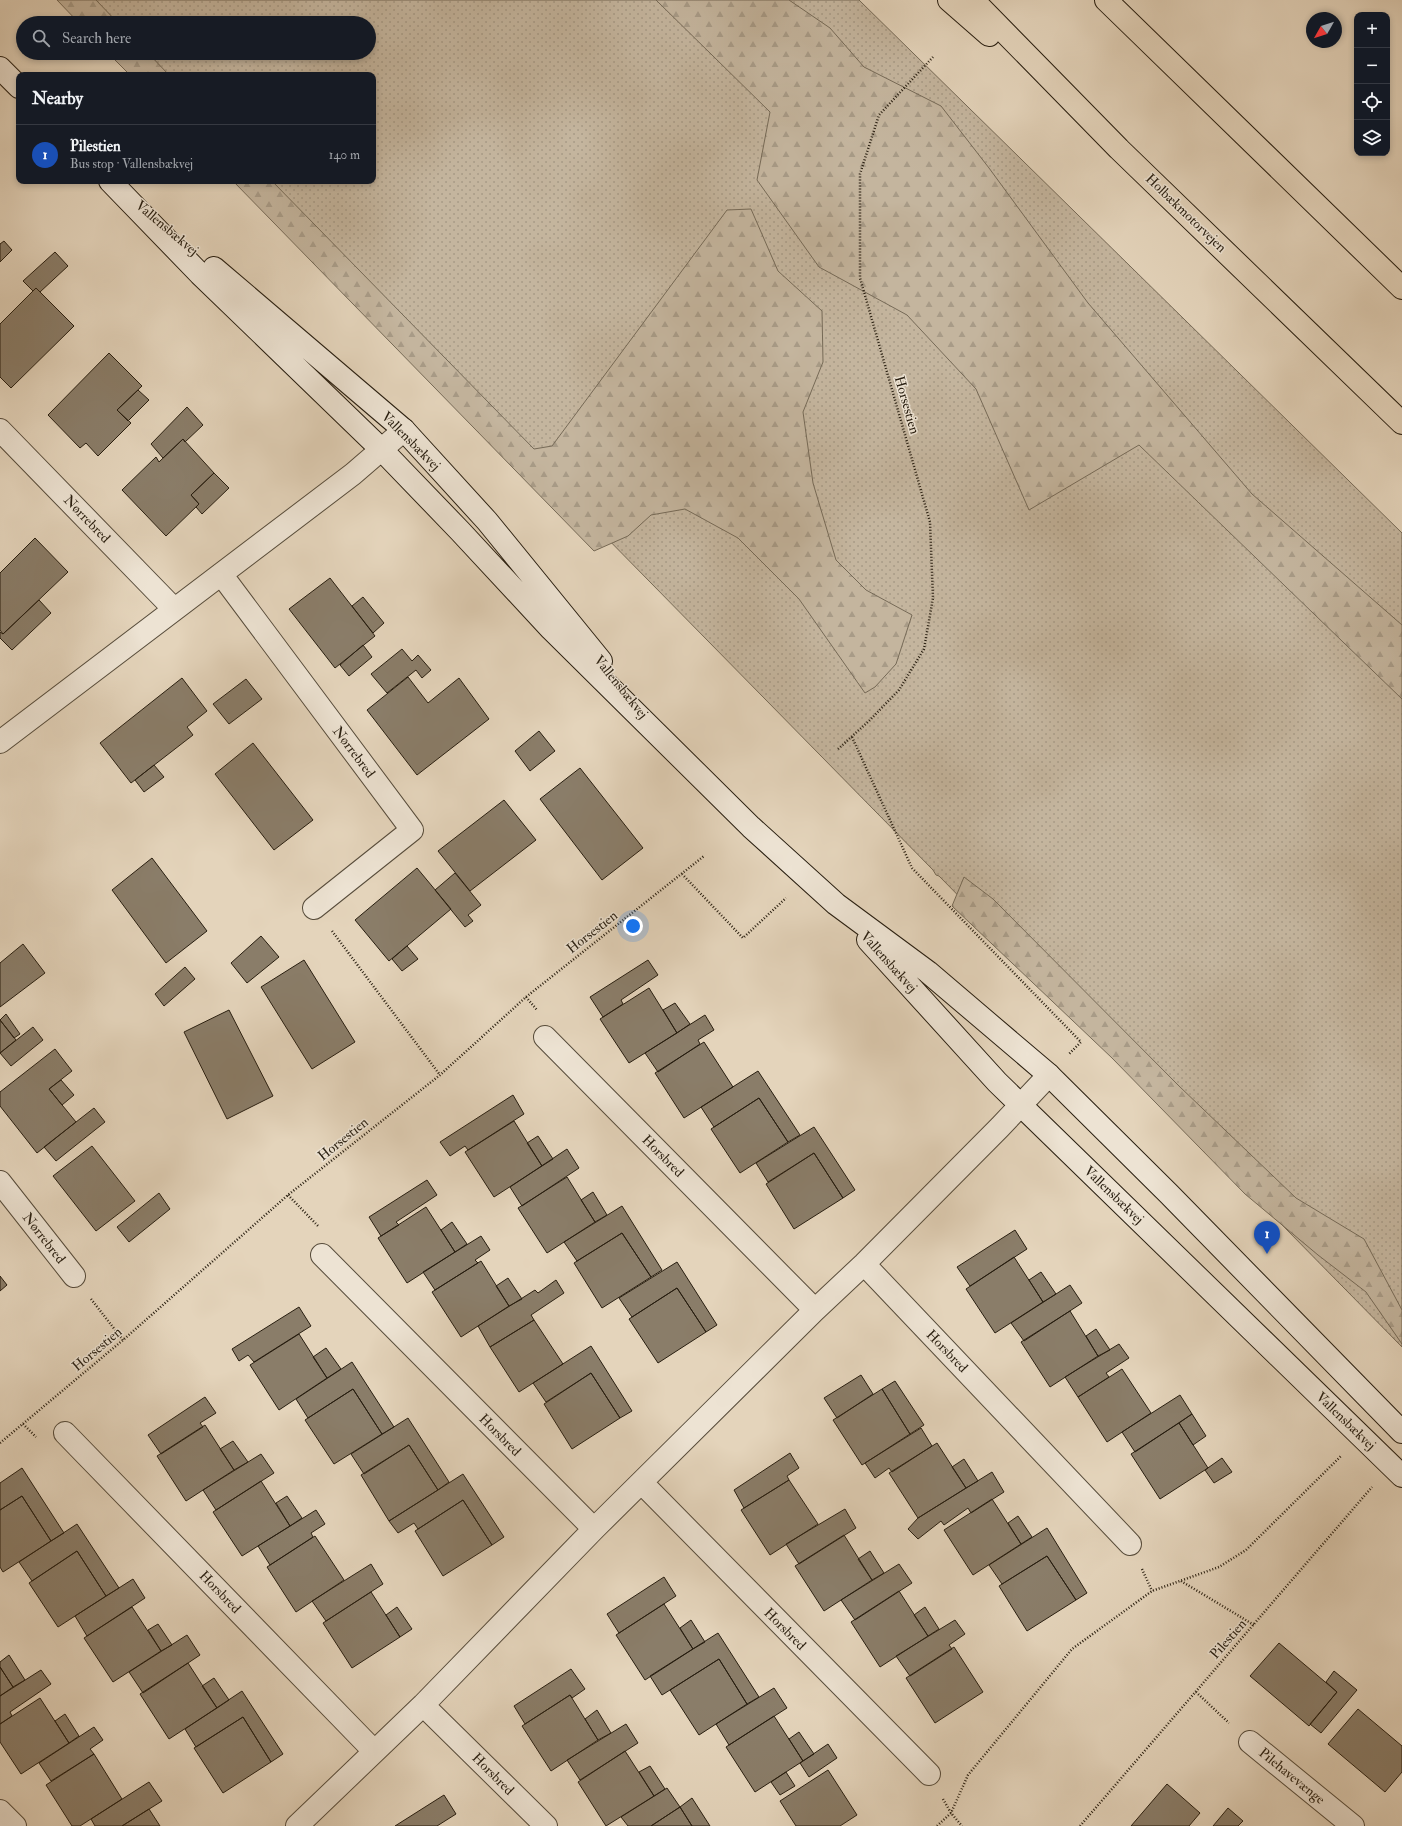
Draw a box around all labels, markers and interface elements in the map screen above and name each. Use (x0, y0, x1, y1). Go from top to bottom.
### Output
north arrow (1306, 12, 1342, 48)
map controls (1354, 12, 1390, 156)
button: + (1354, 12, 1390, 48)
search box (16, 16, 376, 60)
icon: search (30, 27, 52, 49)
text: Search here (62, 29, 131, 48)
button: − (1354, 48, 1390, 84)
button: locate (1354, 84, 1390, 120)
text: Nearby (32, 88, 83, 109)
button: layers (1354, 120, 1390, 156)
text: Pilestien (70, 137, 121, 156)
text: 1 (43, 147, 47, 163)
text: 140 m (329, 147, 360, 163)
text: Bus stop · Vallensbækvej (70, 156, 193, 172)
street label: Holbækmotorvejen (1142, 170, 1230, 256)
street label: Vallensbækvej (132, 197, 202, 259)
street label: Horsestien (891, 374, 923, 436)
street label: Vallensbækvej (378, 408, 444, 474)
street label: Nørrebred (60, 492, 114, 547)
street label: Vallensbækvej (590, 652, 652, 722)
street label: Nørrebred (329, 723, 379, 781)
street label: Horsestien (563, 907, 621, 957)
your location (623, 916, 643, 936)
street label: Vallensbækvej (857, 928, 921, 996)
street label: Horsestien (314, 1114, 372, 1164)
street label: Horsbred (638, 1131, 688, 1181)
street label: Vallensbækvej (1081, 1162, 1147, 1228)
street label: Nørrebred (19, 1209, 69, 1267)
pin: 1 (1254, 1221, 1280, 1254)
street label: Horsestien (69, 1323, 125, 1375)
street label: Horsbred (923, 1326, 972, 1376)
street label: Vallensbækvej (1313, 1388, 1379, 1454)
street label: Horsbred (475, 1410, 525, 1460)
street label: Horsbred (196, 1567, 245, 1617)
street label: Horsbred (760, 1604, 810, 1654)
street label: Pilestien (1206, 1616, 1250, 1662)
street label: Pilehavevænge (1255, 1744, 1329, 1808)
street label: Horsbred (468, 1749, 518, 1799)

